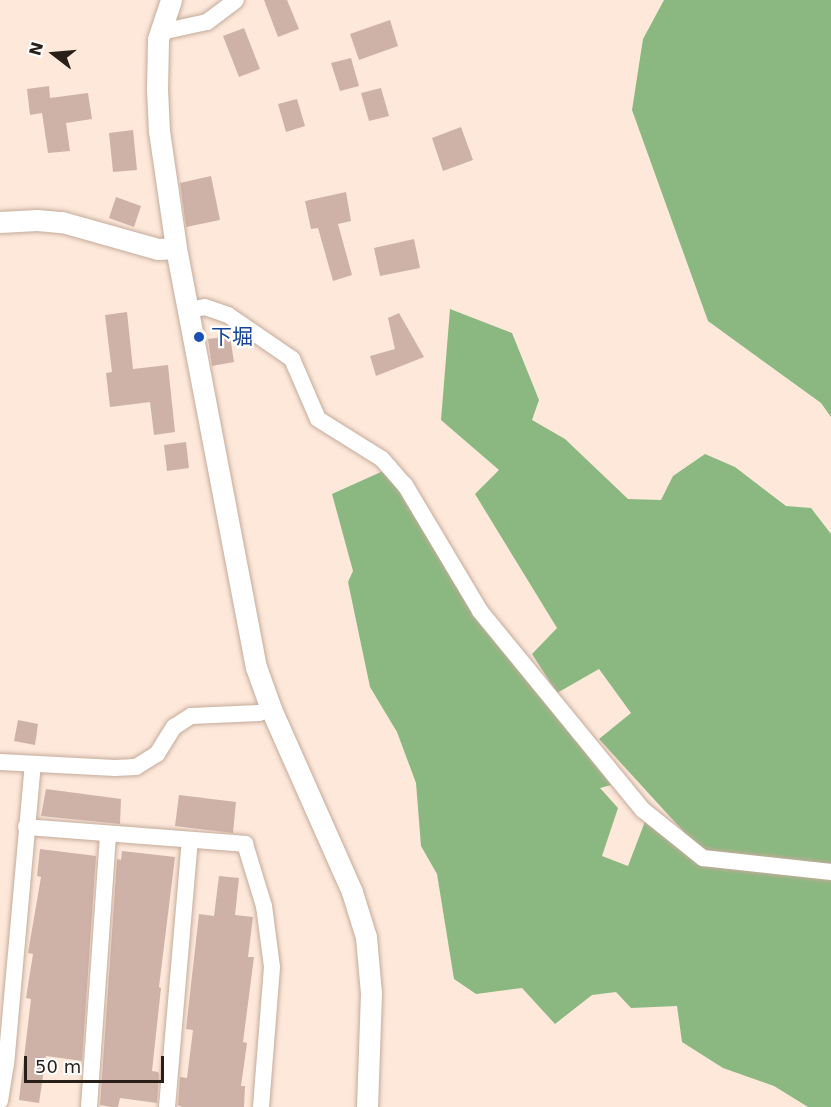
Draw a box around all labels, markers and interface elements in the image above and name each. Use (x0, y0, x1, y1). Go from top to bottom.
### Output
north arrow (24, 24, 84, 84)
text: N (25, 40, 47, 58)
place label: 下堀 (211, 324, 253, 350)
marker: 下堀 (192, 330, 206, 344)
scale bar (27, 1044, 166, 1082)
text: 50 m (35, 1056, 81, 1077)

